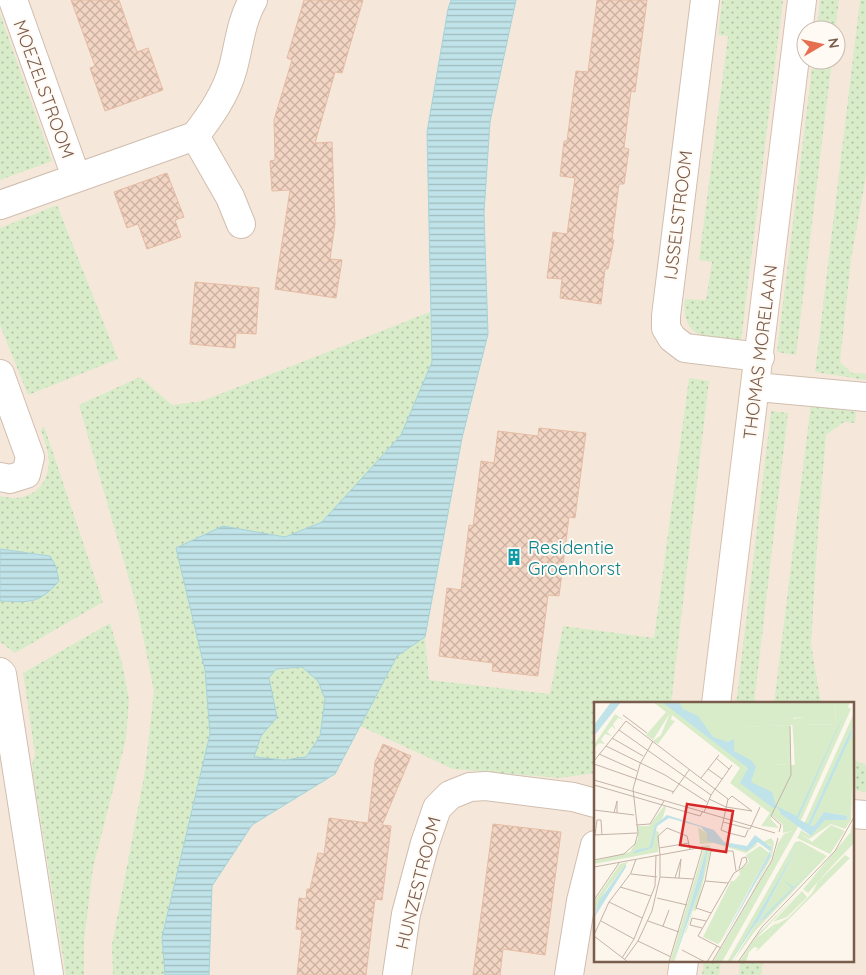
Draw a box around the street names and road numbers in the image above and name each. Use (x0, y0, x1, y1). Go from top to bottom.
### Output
street label: MOEZELSTROOM (8, 17, 80, 161)
street label: IJSSELSTROOM (659, 149, 697, 281)
street label: THOMAS MORELAAN (738, 263, 782, 441)
street label: HUNZESTROOM (390, 814, 446, 952)

